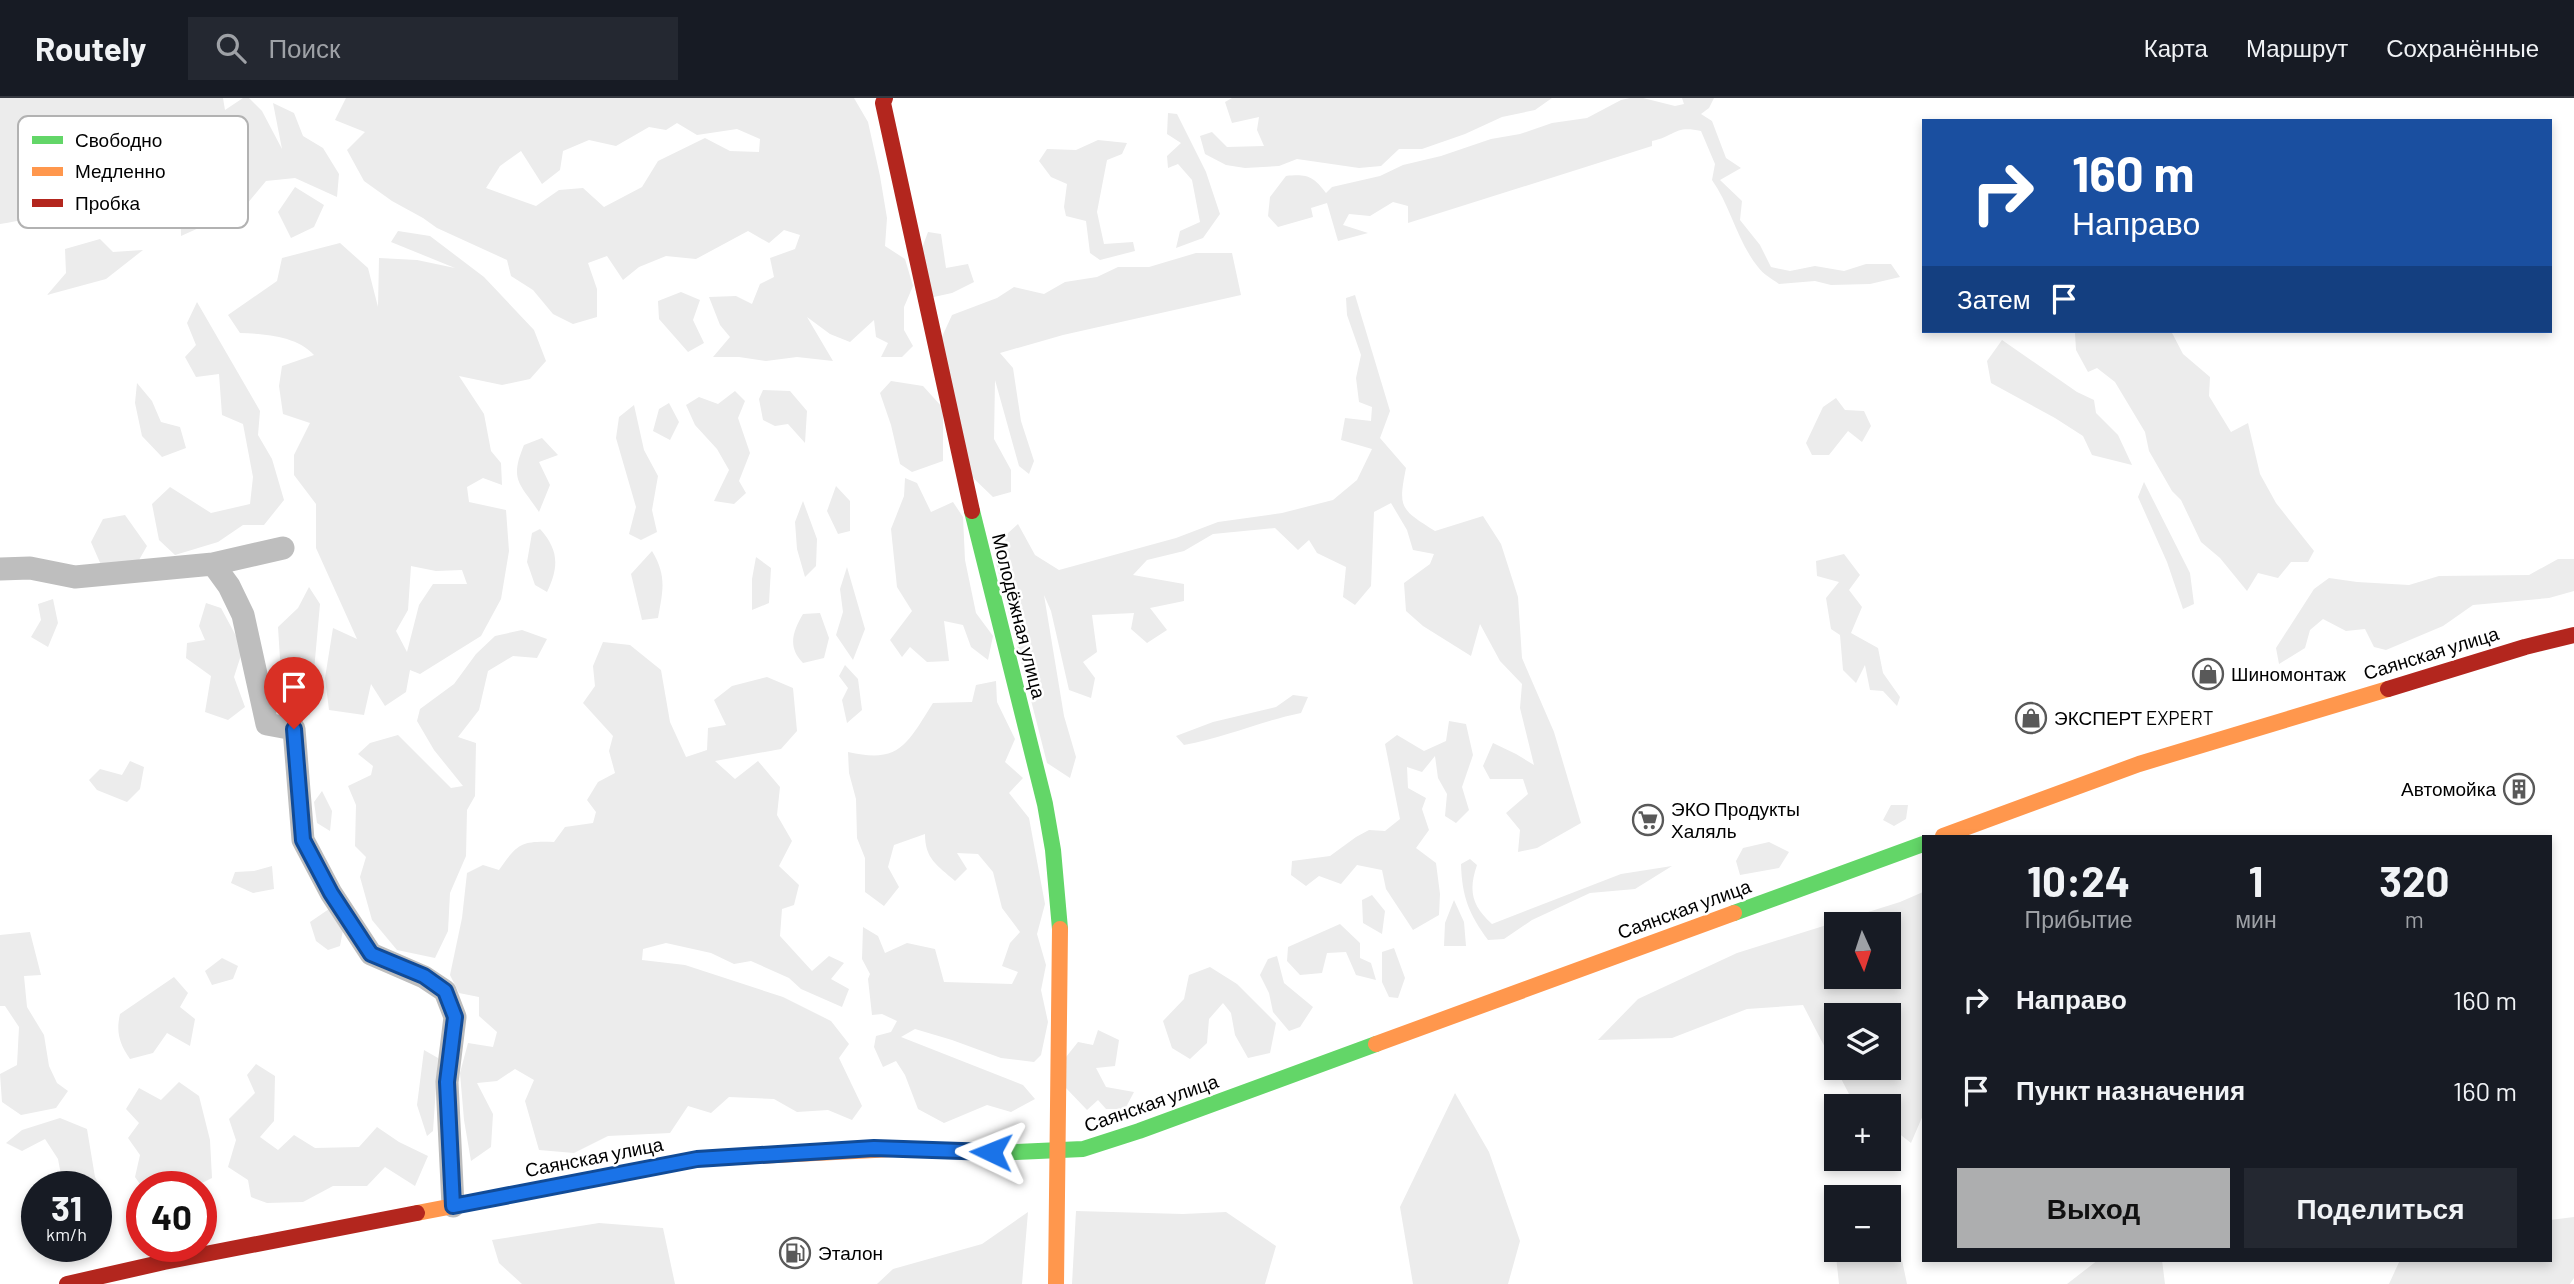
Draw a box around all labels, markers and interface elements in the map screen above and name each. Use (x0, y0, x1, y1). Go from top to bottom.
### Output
search box (188, 17, 678, 80)
text: Routely (35, 28, 146, 68)
icon: search (212, 29, 250, 67)
text: Поиск (268, 32, 340, 63)
text: Карта (2144, 33, 2208, 62)
text: Маршрут (2246, 33, 2348, 62)
text: Сохранённые (2386, 33, 2539, 62)
legend (18, 116, 248, 228)
text: Свободно (75, 128, 162, 151)
text: 160 m (2072, 143, 2194, 202)
icon: right (1957, 147, 2048, 238)
text: Медленно (75, 159, 165, 182)
text: Пробка (75, 191, 140, 214)
text: Направо (2072, 203, 2200, 241)
icon: arrive (2045, 280, 2083, 318)
text: Затем (1957, 283, 2031, 314)
street label: Молодёжная улица (988, 531, 1051, 701)
street label: Саянская улица (2360, 621, 2502, 684)
pin (264, 657, 324, 729)
shop icon: Шиномонтаж (2191, 657, 2225, 691)
place label: Шиномонтаж (2231, 662, 2346, 685)
icon: arrive (275, 668, 313, 706)
shop icon: ЭКСПЕРТ EXPERT (2014, 701, 2048, 735)
place label: ЭКСПЕРТ EXPERT (2054, 706, 2214, 729)
building icon: Автомойка (2502, 772, 2536, 806)
place label: Автомойка (2401, 777, 2496, 800)
place label: ЭКО Продукты Халяль (1671, 797, 1800, 842)
supermarket icon: ЭКО Продукты Халяль (1631, 803, 1665, 837)
text: 10:24 (2027, 855, 2130, 905)
text: 1 (2249, 855, 2263, 905)
text: 320 (2379, 855, 2449, 905)
street label: Саянская улица (1614, 874, 1754, 943)
text: Прибытие (2025, 905, 2133, 933)
text: мин (2235, 905, 2277, 933)
text: m (2405, 905, 2424, 933)
north arrow (1824, 912, 1900, 989)
map controls (1824, 912, 1901, 1262)
icon: right (1957, 981, 1995, 1019)
text: Направо (2016, 983, 2127, 1014)
text: 160 m (2453, 984, 2517, 1015)
button: layers (1824, 1003, 1901, 1080)
street label: Саянская улица (1081, 1069, 1221, 1136)
icon: arrive (1957, 1072, 1995, 1110)
text: Пункт назначения (2016, 1074, 2245, 1105)
text: 160 m (2453, 1075, 2517, 1106)
button: + (1824, 1094, 1901, 1171)
position arrow (954, 1115, 1028, 1189)
street label: Саянская улица (523, 1132, 665, 1181)
button: Выход (1957, 1168, 2230, 1248)
button: Поделиться (2244, 1168, 2517, 1248)
speed limit sign: 40 (126, 1171, 217, 1262)
button: − (1824, 1185, 1901, 1262)
text: 31 (51, 1186, 82, 1228)
text: km/h (46, 1223, 87, 1245)
fuel station icon: Эталон (778, 1236, 812, 1270)
place label: Эталон (818, 1241, 883, 1264)

